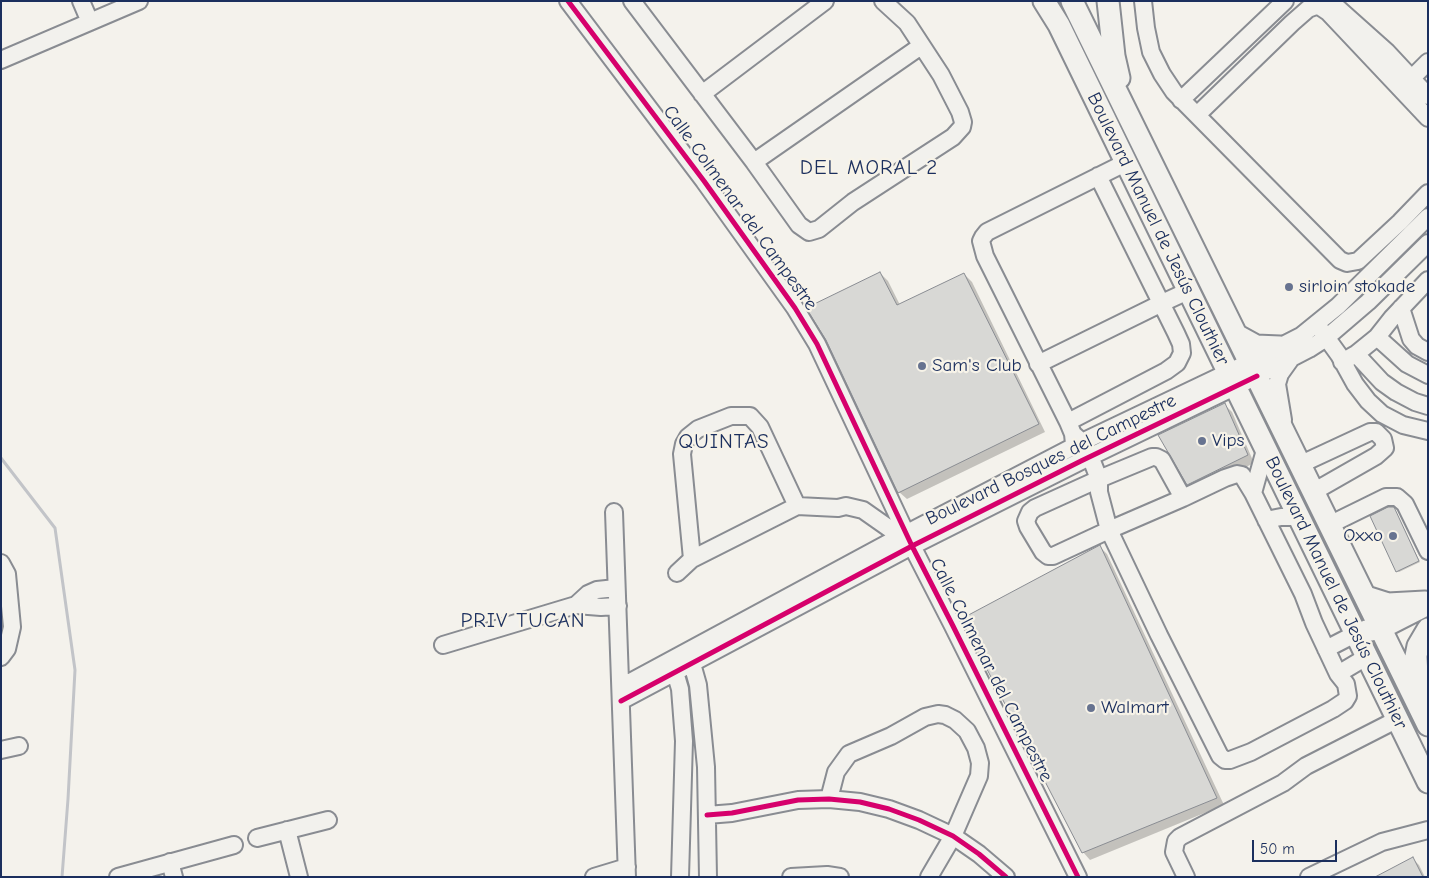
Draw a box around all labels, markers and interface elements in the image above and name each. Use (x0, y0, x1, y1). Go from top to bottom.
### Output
street label: Boulevard Manuel de Jesús Clouthier (1082, 89, 1234, 369)
street label: Calle Colmenar del Campestre (658, 101, 822, 315)
district label: DEL MORAL 2 (798, 155, 940, 181)
place label: sirloin stokade (1299, 276, 1415, 298)
marker: sirloin stokade (1283, 281, 1295, 293)
place label: Sam's Club (932, 355, 1022, 377)
marker: Sam's Club (916, 360, 928, 372)
street label: Boulevard Bosques del Campestre (922, 389, 1180, 531)
district label: QUINTAS (677, 429, 771, 455)
place label: Vips (1212, 430, 1244, 452)
marker: Vips (1196, 435, 1208, 447)
street label: Boulevard Manuel de Jesús Clouthier (1260, 453, 1412, 733)
place label: Oxxo (1343, 525, 1383, 547)
marker: Oxxo (1387, 530, 1399, 542)
street label: Calle Colmenar del Campestre (925, 554, 1057, 786)
district label: PRIV TUCAN (459, 608, 587, 634)
place label: Walmart (1101, 697, 1169, 719)
marker: Walmart (1085, 702, 1097, 714)
scale bar (1254, 830, 1339, 862)
text: 50 m (1260, 840, 1295, 858)

